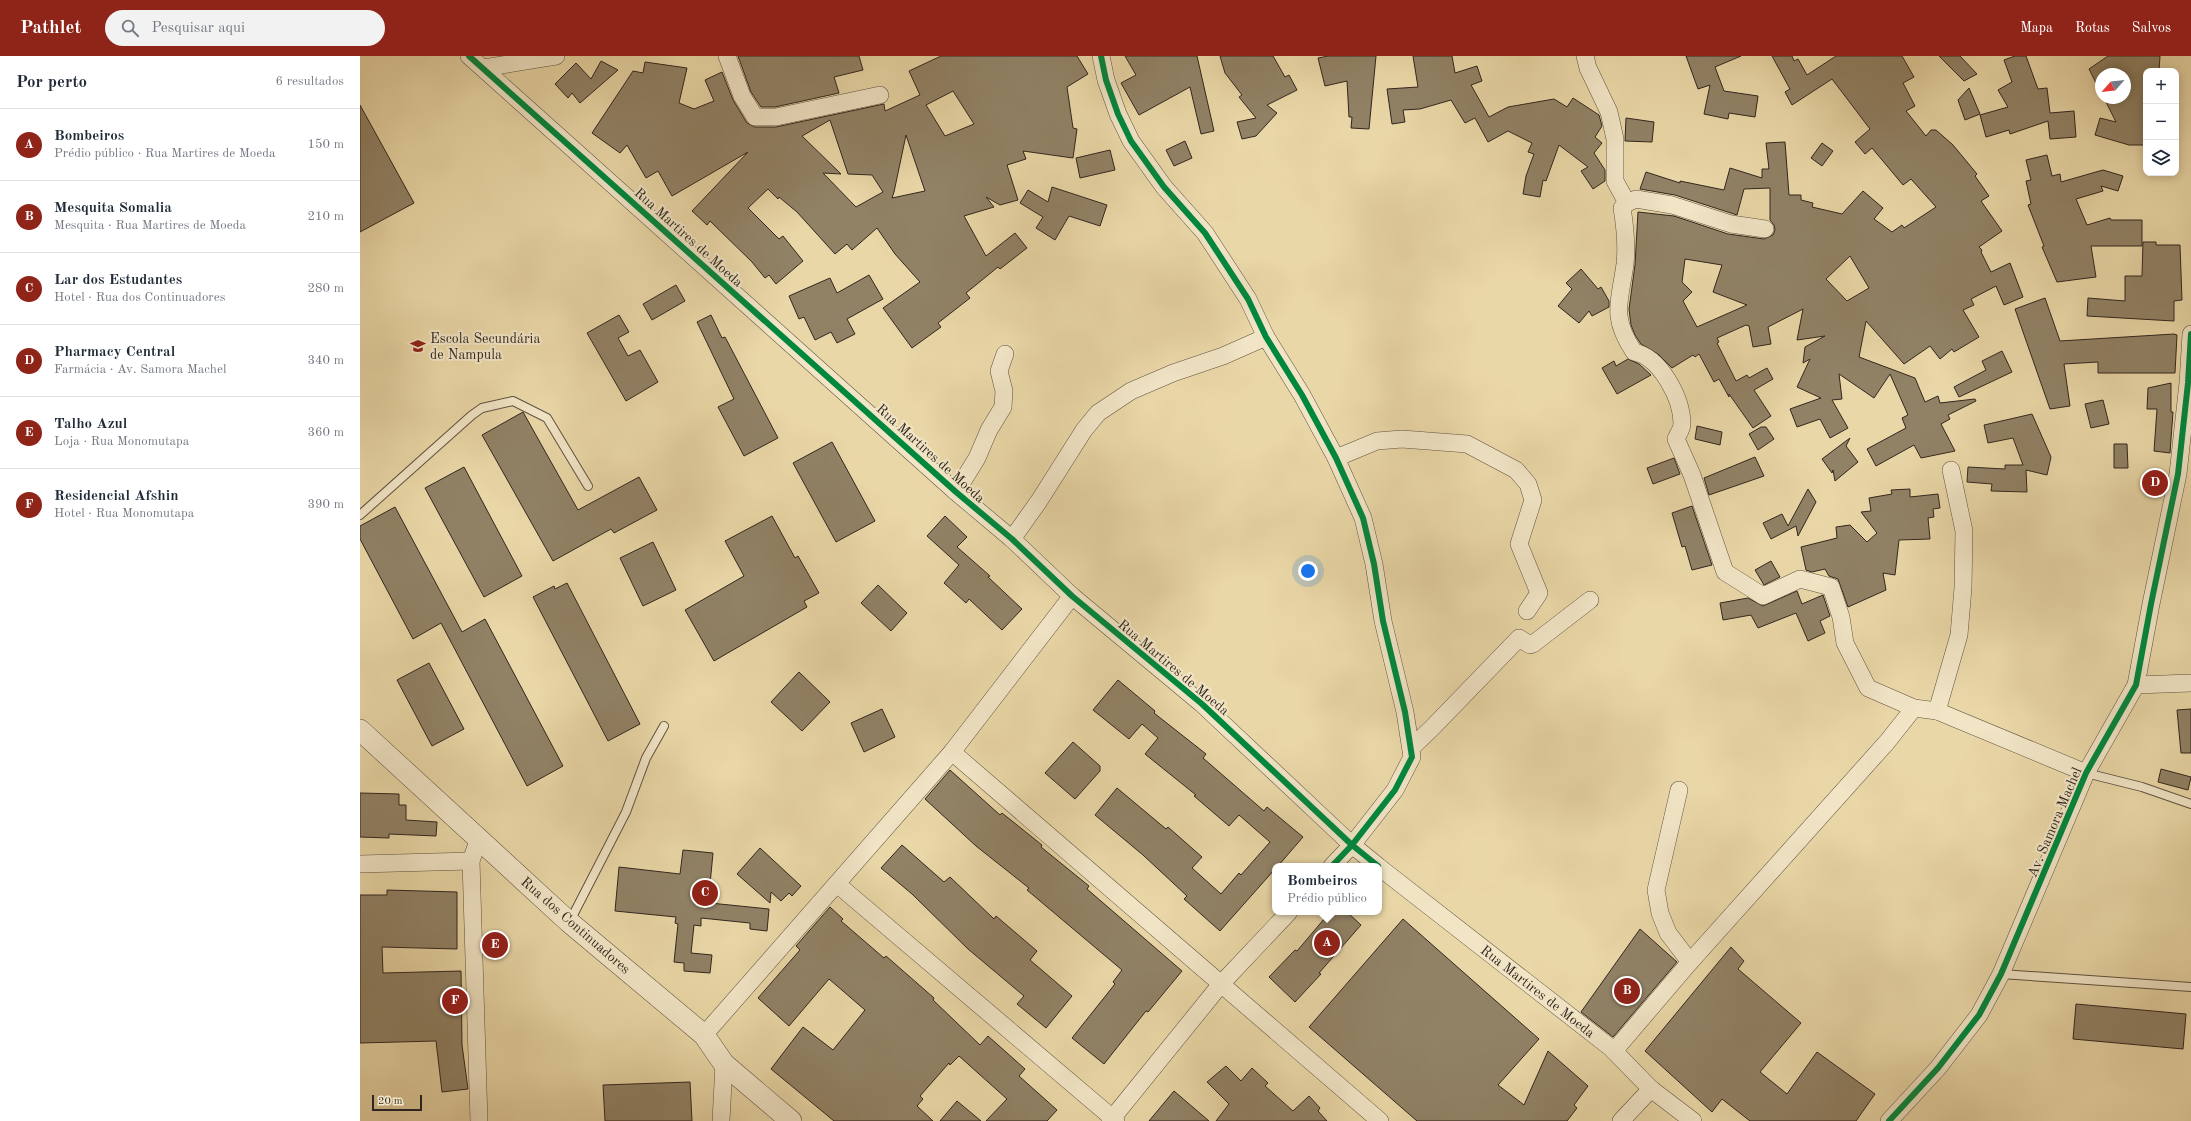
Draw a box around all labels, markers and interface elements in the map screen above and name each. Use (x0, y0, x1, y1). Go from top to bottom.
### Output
search box (105, 10, 385, 46)
icon: search (119, 17, 141, 39)
text: Pathlet (20, 19, 81, 38)
text: Pesquisar aqui (151, 21, 245, 36)
text: Mapa (2020, 21, 2053, 35)
text: Rotas (2075, 21, 2110, 35)
text: Salvos (2132, 21, 2171, 35)
north arrow (2095, 68, 2131, 104)
map controls (2143, 68, 2179, 176)
button: + (2143, 68, 2179, 104)
text: Por perto (16, 74, 87, 91)
text: 6 resultados (276, 75, 344, 88)
button: − (2143, 104, 2179, 140)
text: Bombeiros (54, 129, 124, 144)
text: A (24, 138, 34, 151)
text: 150 m (307, 138, 344, 151)
button: layers (2143, 140, 2179, 176)
text: Prédio público · Rua Martires de Moeda (54, 147, 275, 160)
street label: Rua Martires de Moeda (631, 186, 745, 290)
text: Mesquita Somalia (54, 201, 172, 216)
text: B (24, 210, 34, 223)
text: 210 m (307, 210, 344, 223)
text: Mesquita · Rua Martires de Moeda (54, 219, 246, 232)
text: Lar dos Estudantes (54, 273, 182, 288)
text: C (25, 282, 33, 295)
text: 280 m (307, 282, 344, 295)
text: Hotel · Rua dos Continuadores (54, 291, 225, 304)
place label: Escola Secundária de Nampula (430, 332, 540, 362)
school or university icon: Escola Secundária de Nampula (409, 337, 427, 355)
text: Pharmacy Central (54, 345, 175, 360)
text: D (24, 354, 34, 367)
text: 340 m (307, 354, 344, 367)
text: Farmácia · Av. Samora Machel (54, 363, 226, 376)
street label: Rua Martires de Moeda (873, 402, 987, 506)
text: Talho Azul (54, 417, 127, 432)
text: E (25, 426, 33, 439)
text: 360 m (307, 426, 344, 439)
text: Loja · Rua Monomutapa (54, 435, 189, 448)
pin: D (2142, 468, 2168, 498)
text: Residencial Afshin (54, 489, 179, 504)
text: F (25, 498, 33, 511)
text: 390 m (307, 498, 344, 511)
text: Hotel · Rua Monomutapa (54, 507, 194, 520)
your location (1298, 561, 1318, 581)
street label: Rua Martires de Moeda (1115, 617, 1232, 718)
street label: Av. Samora Machel (2025, 765, 2084, 879)
popup (1272, 863, 1382, 915)
text: Bombeiros (1287, 874, 1357, 889)
street label: Rua dos Continuadores (518, 875, 633, 977)
pin: C (692, 878, 718, 908)
text: Prédio público (1287, 892, 1367, 905)
pin: A (1314, 928, 1340, 958)
pin: E (482, 930, 508, 960)
street label: Rua Martires de Moeda (1478, 943, 1597, 1041)
pin: B (1614, 976, 1640, 1006)
pin: F (442, 986, 468, 1016)
scale bar (372, 1093, 422, 1112)
text: 20 m (378, 1096, 403, 1107)

